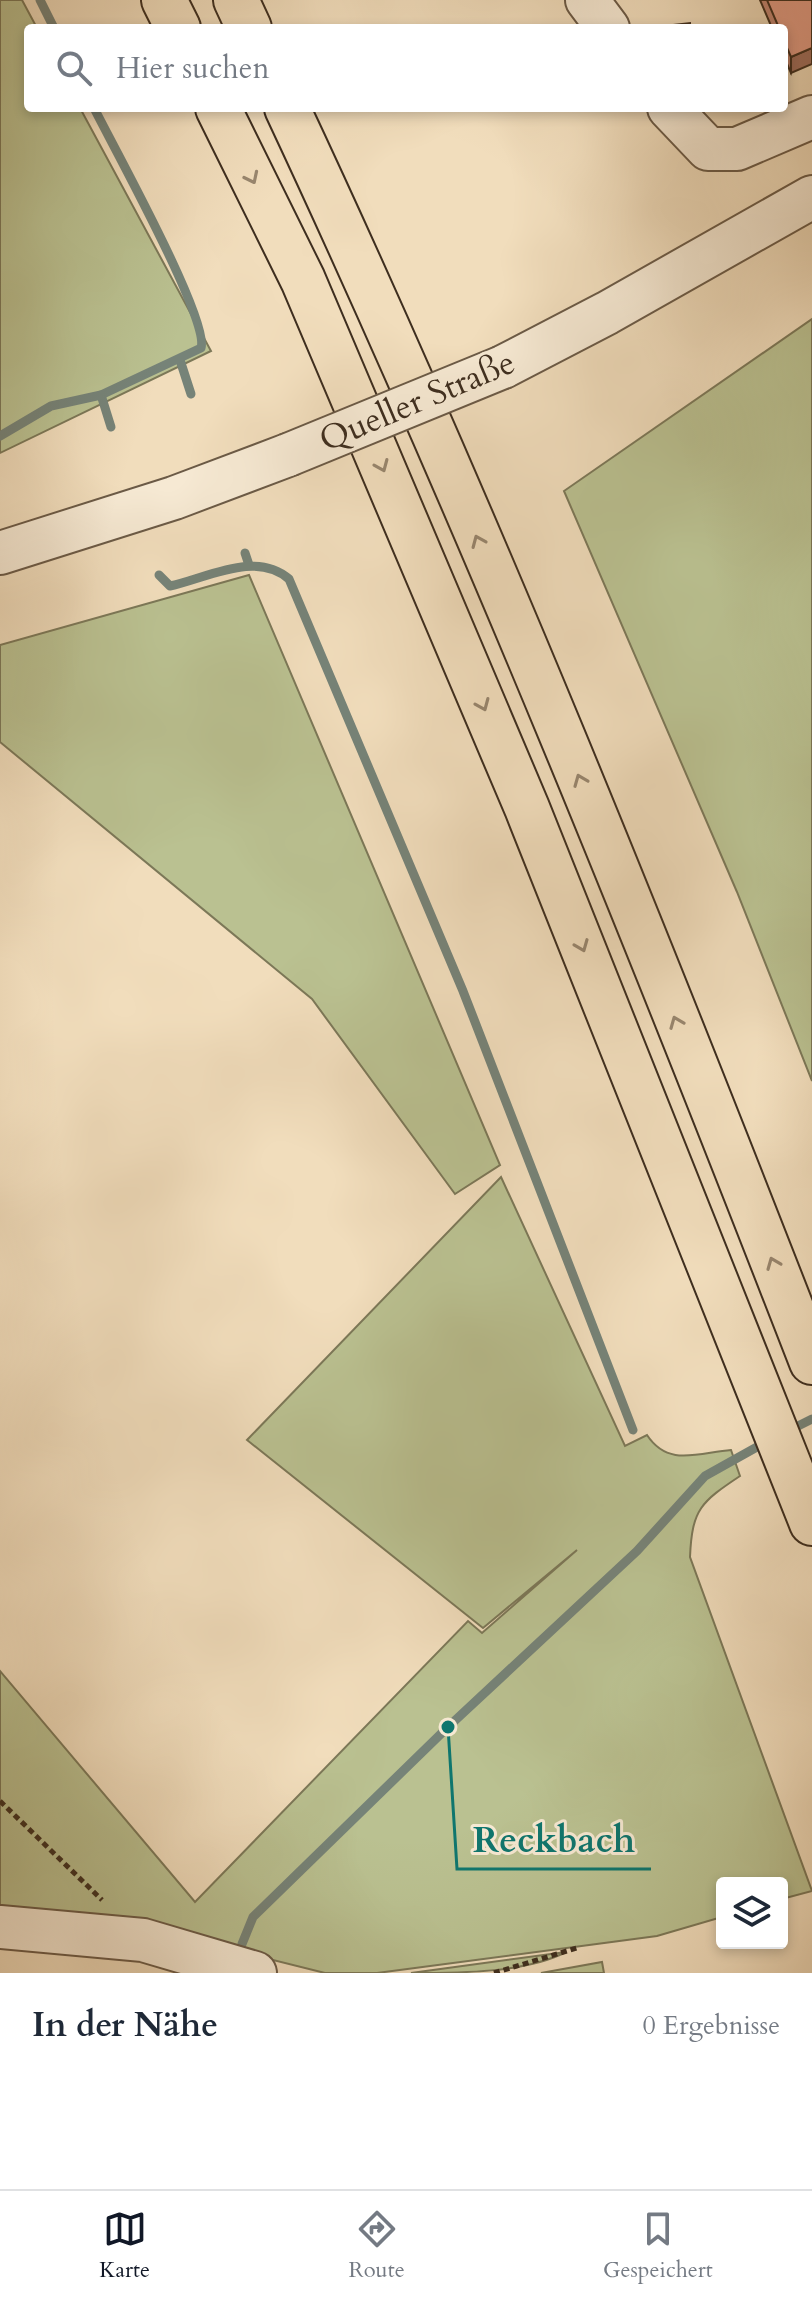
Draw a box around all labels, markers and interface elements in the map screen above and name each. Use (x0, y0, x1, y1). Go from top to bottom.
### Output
search box (24, 24, 788, 112)
icon: search (52, 46, 96, 90)
text: Hier suchen (116, 48, 269, 89)
one-way arrow (242, 169, 258, 184)
street label: Queller Straße (312, 339, 522, 463)
one-way arrow (372, 458, 388, 472)
one-way arrow (471, 535, 487, 549)
one-way arrow (474, 697, 490, 712)
one-way arrow (573, 774, 589, 789)
one-way arrow (572, 938, 589, 952)
one-way arrow (670, 1016, 686, 1030)
one-way arrow (766, 1257, 783, 1271)
callout: Reckbach (457, 1809, 651, 1869)
text: Reckbach (473, 1816, 635, 1865)
map controls (716, 1877, 788, 1949)
button: layers (716, 1877, 788, 1949)
text: In der Nähe (32, 2002, 218, 2048)
text: 0 Ergebnisse (643, 2008, 780, 2043)
tab: Karte (99, 2207, 150, 2285)
tab: Route (348, 2207, 405, 2285)
tab: Gespeichert (603, 2207, 713, 2285)

